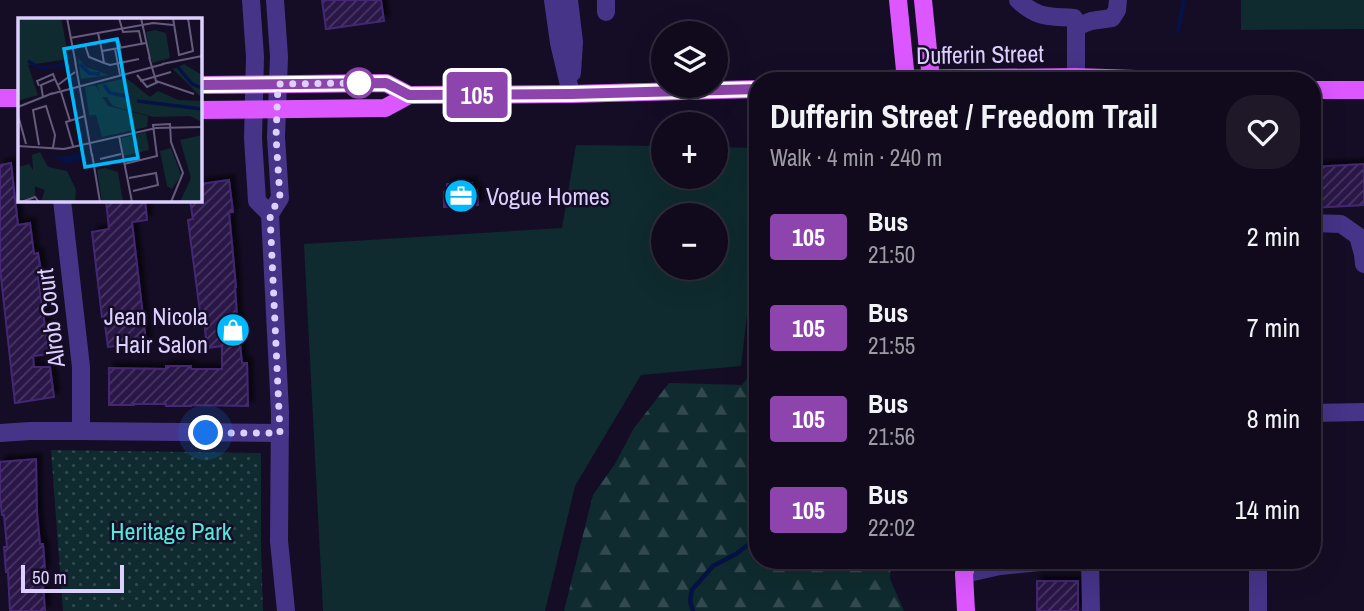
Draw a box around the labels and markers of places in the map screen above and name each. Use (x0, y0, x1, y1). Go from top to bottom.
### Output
unlabelled marker (344, 68, 374, 98)
office icon: Vogue Homes (442, 177, 480, 215)
place label: Vogue Homes (486, 180, 610, 212)
place label: Jean Nicola Hair Salon (104, 300, 208, 360)
shop icon: Jean Nicola Hair Salon (214, 311, 252, 349)

